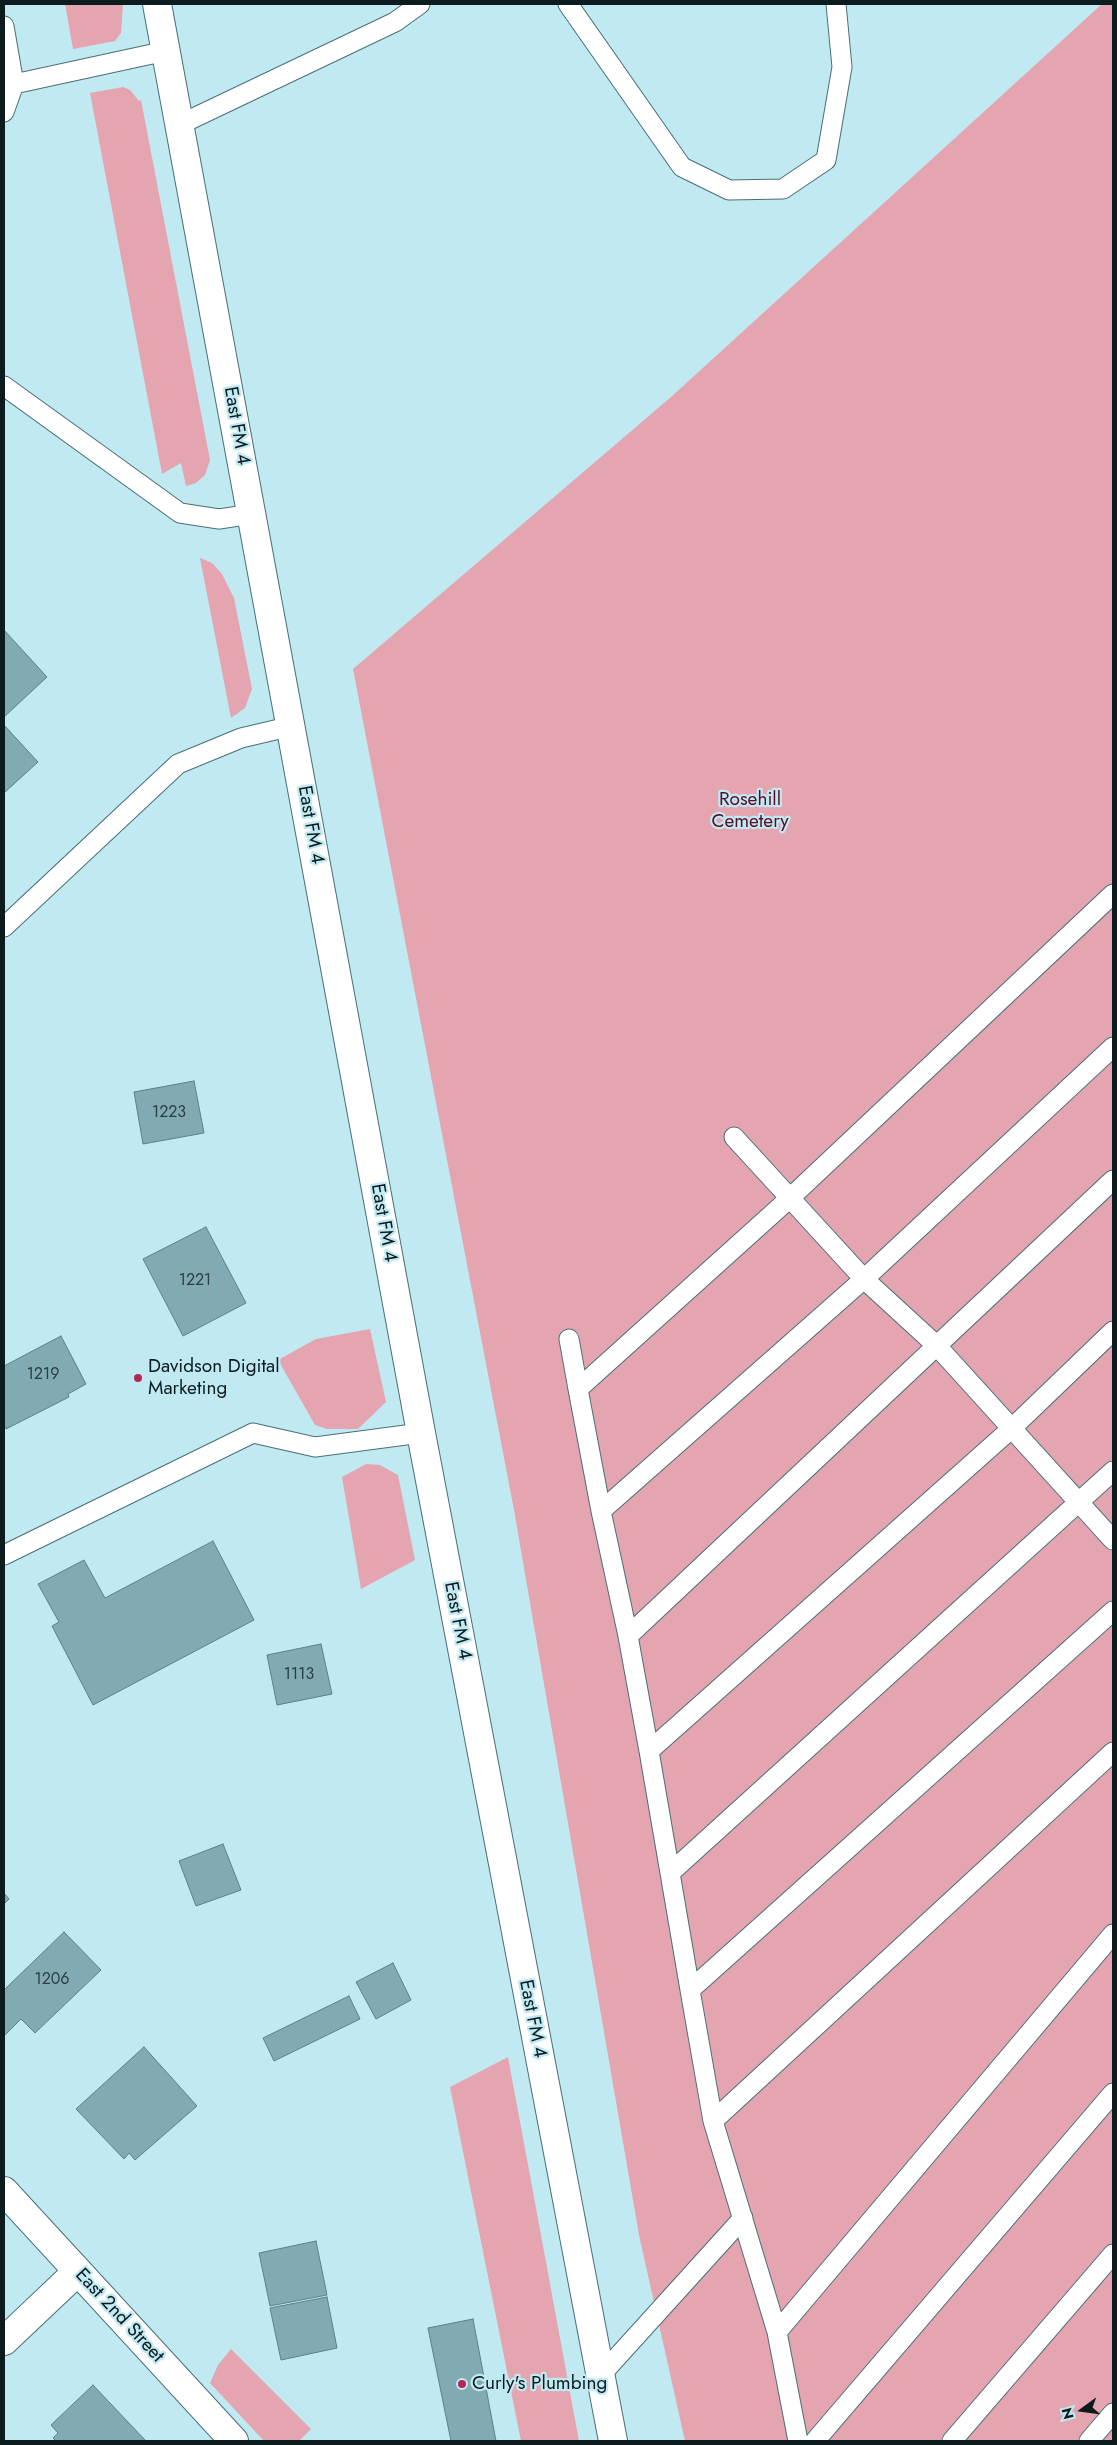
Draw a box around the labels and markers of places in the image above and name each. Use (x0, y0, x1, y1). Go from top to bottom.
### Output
place label: Davidson Digital Marketing (148, 1356, 279, 1400)
marker: Davidson Digital Marketing (132, 1372, 144, 1384)
place label: Curly's Plumbing (472, 2373, 607, 2395)
marker: Curly's Plumbing (456, 2378, 468, 2390)

